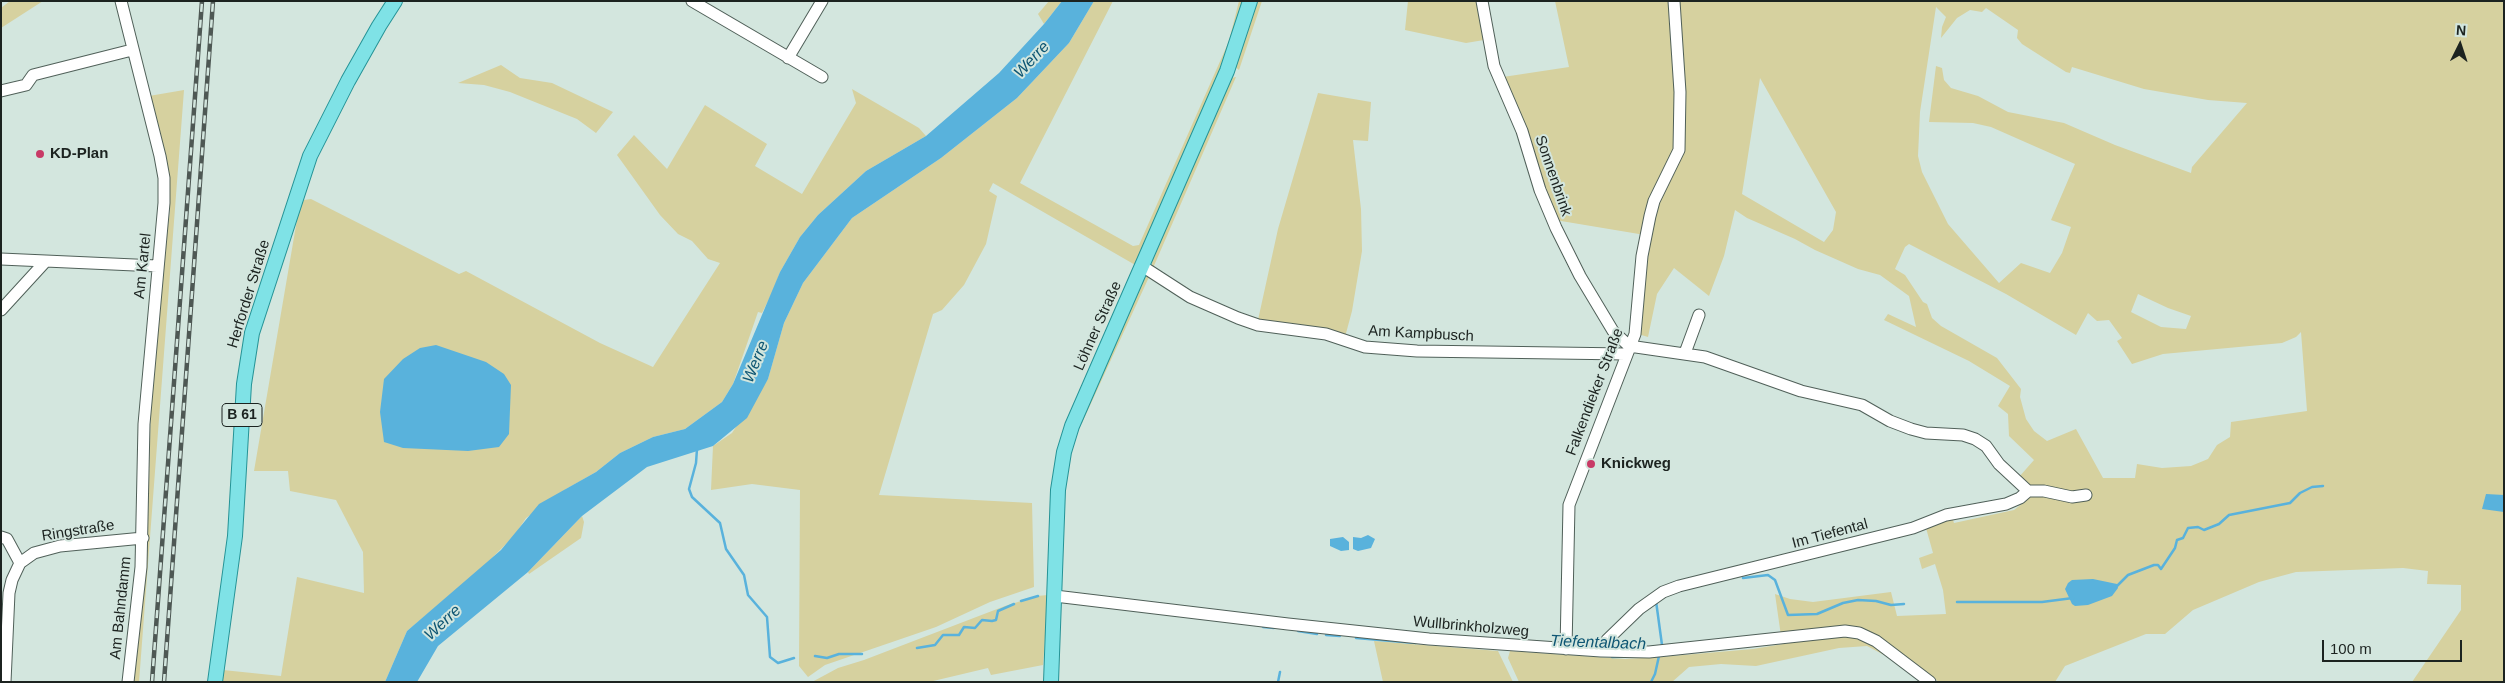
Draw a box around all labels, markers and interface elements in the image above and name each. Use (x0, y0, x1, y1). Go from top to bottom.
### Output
north arrow (2435, 20, 2485, 70)
text: N (2455, 22, 2467, 38)
water label: Werre (1010, 38, 1054, 82)
street label: Sonnenbrink (1531, 133, 1575, 219)
place label: KD-Plan (50, 145, 108, 163)
marker: KD-Plan (34, 148, 46, 160)
street label: Am Kartel (131, 232, 155, 300)
street label: Herforder Straße (224, 238, 274, 350)
street label: Löhner Straße (1070, 279, 1126, 373)
street label: Am Kampbusch (1368, 322, 1474, 346)
street label: Falkendieker Straße (1562, 326, 1628, 458)
water label: Werre (739, 338, 773, 386)
road number: B 61 (222, 404, 262, 426)
place label: Knickweg (1601, 455, 1671, 473)
marker: Knickweg (1585, 458, 1597, 470)
street label: Im Tiefental (1790, 515, 1870, 553)
street label: Ringstraße (40, 516, 116, 546)
street label: Am Bahndamm (107, 556, 135, 660)
water label: Werre (421, 601, 465, 645)
street label: Wullbrinkholzweg (1412, 613, 1530, 641)
scale bar (2325, 630, 2465, 662)
water label: Tiefentalbach (1550, 632, 1646, 654)
text: 100 m (2330, 640, 2372, 657)

